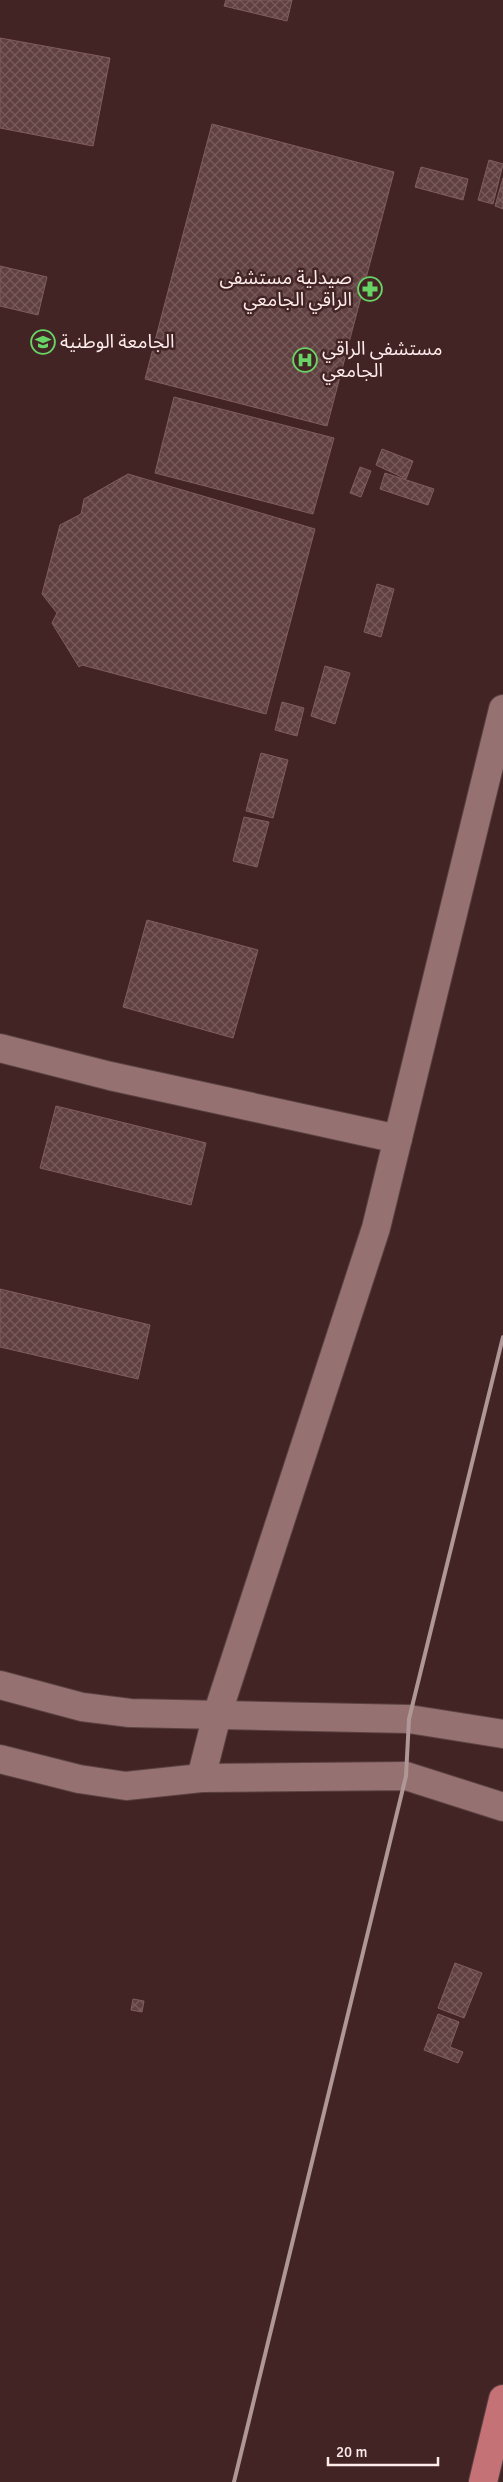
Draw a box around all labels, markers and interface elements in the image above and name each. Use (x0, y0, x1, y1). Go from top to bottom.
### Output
place label: صيدلية مستشفى الراقي الجامعي (219, 266, 352, 314)
pharmacy icon: صيدلية مستشفى الراقي الجامعي (357, 276, 383, 302)
school or university icon: الجامعة الوطنية (30, 329, 56, 355)
place label: الجامعة الوطنية (60, 330, 175, 354)
place label: مستشفى الراقي الجامعي (322, 337, 442, 385)
hospital icon: مستشفى الراقي الجامعي (292, 347, 318, 373)
scale bar (328, 2434, 438, 2466)
text: 20 m (336, 2443, 367, 2461)

